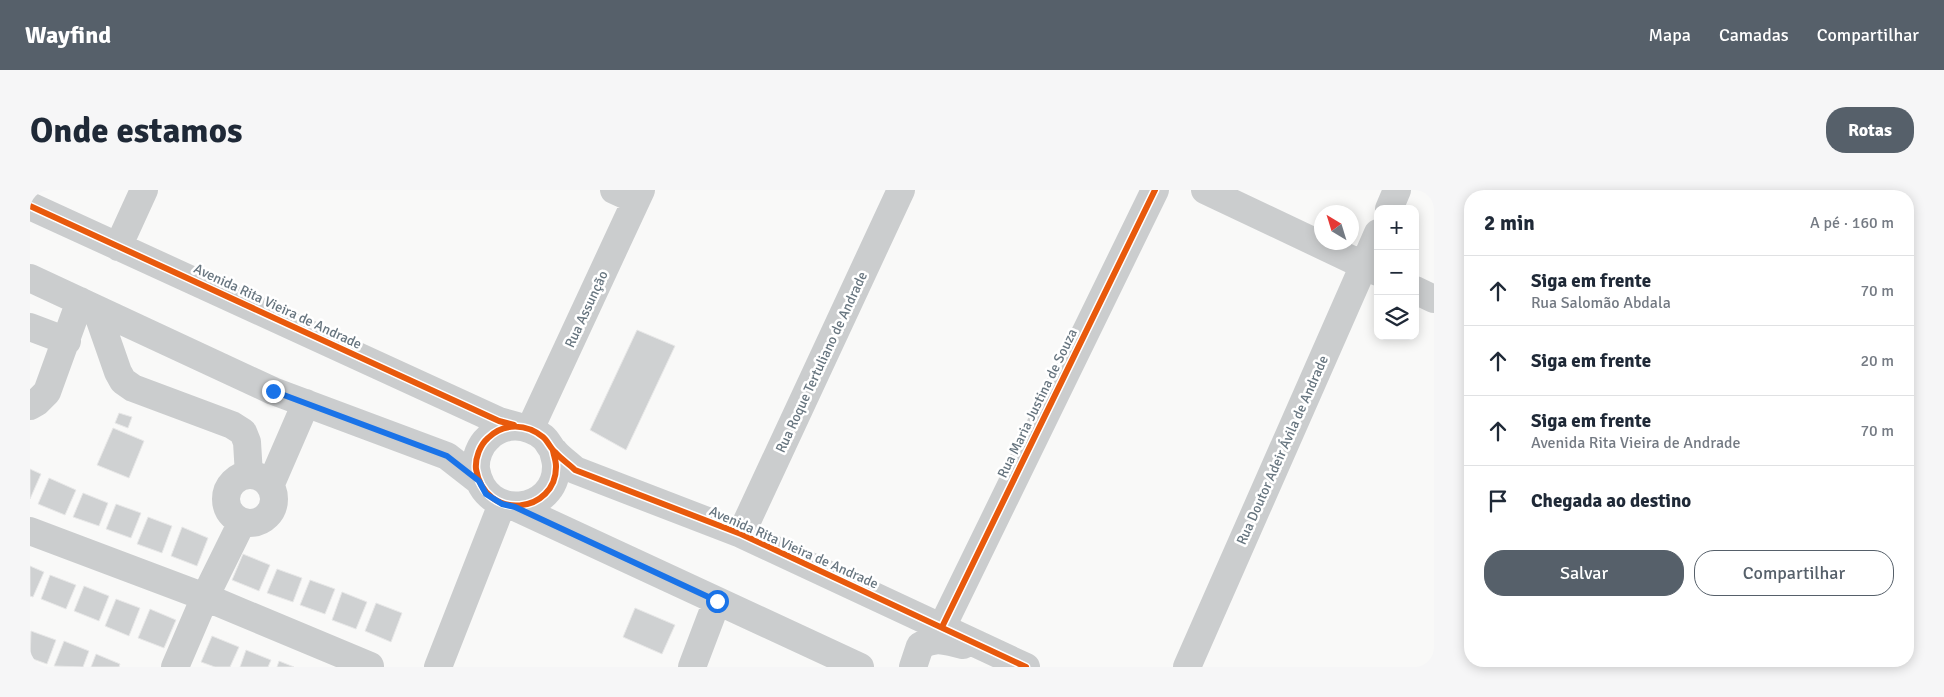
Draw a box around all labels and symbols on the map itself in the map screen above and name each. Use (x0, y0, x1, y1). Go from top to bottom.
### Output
north arrow (1314, 205, 1359, 250)
street label: Avenida Rita Vieira de Andrade (191, 260, 364, 353)
street label: Rua Assunção (561, 268, 612, 350)
street label: Rua Roque Tertuliano de Andrade (772, 269, 871, 455)
street label: Rua Maria Justina de Souza (994, 326, 1081, 481)
street label: Rua Doutor Adeir Ávila de Andrade (1233, 353, 1332, 547)
route end (262, 380, 285, 403)
street label: Avenida Rita Vieira de Andrade (707, 502, 881, 592)
route start (706, 590, 729, 613)

